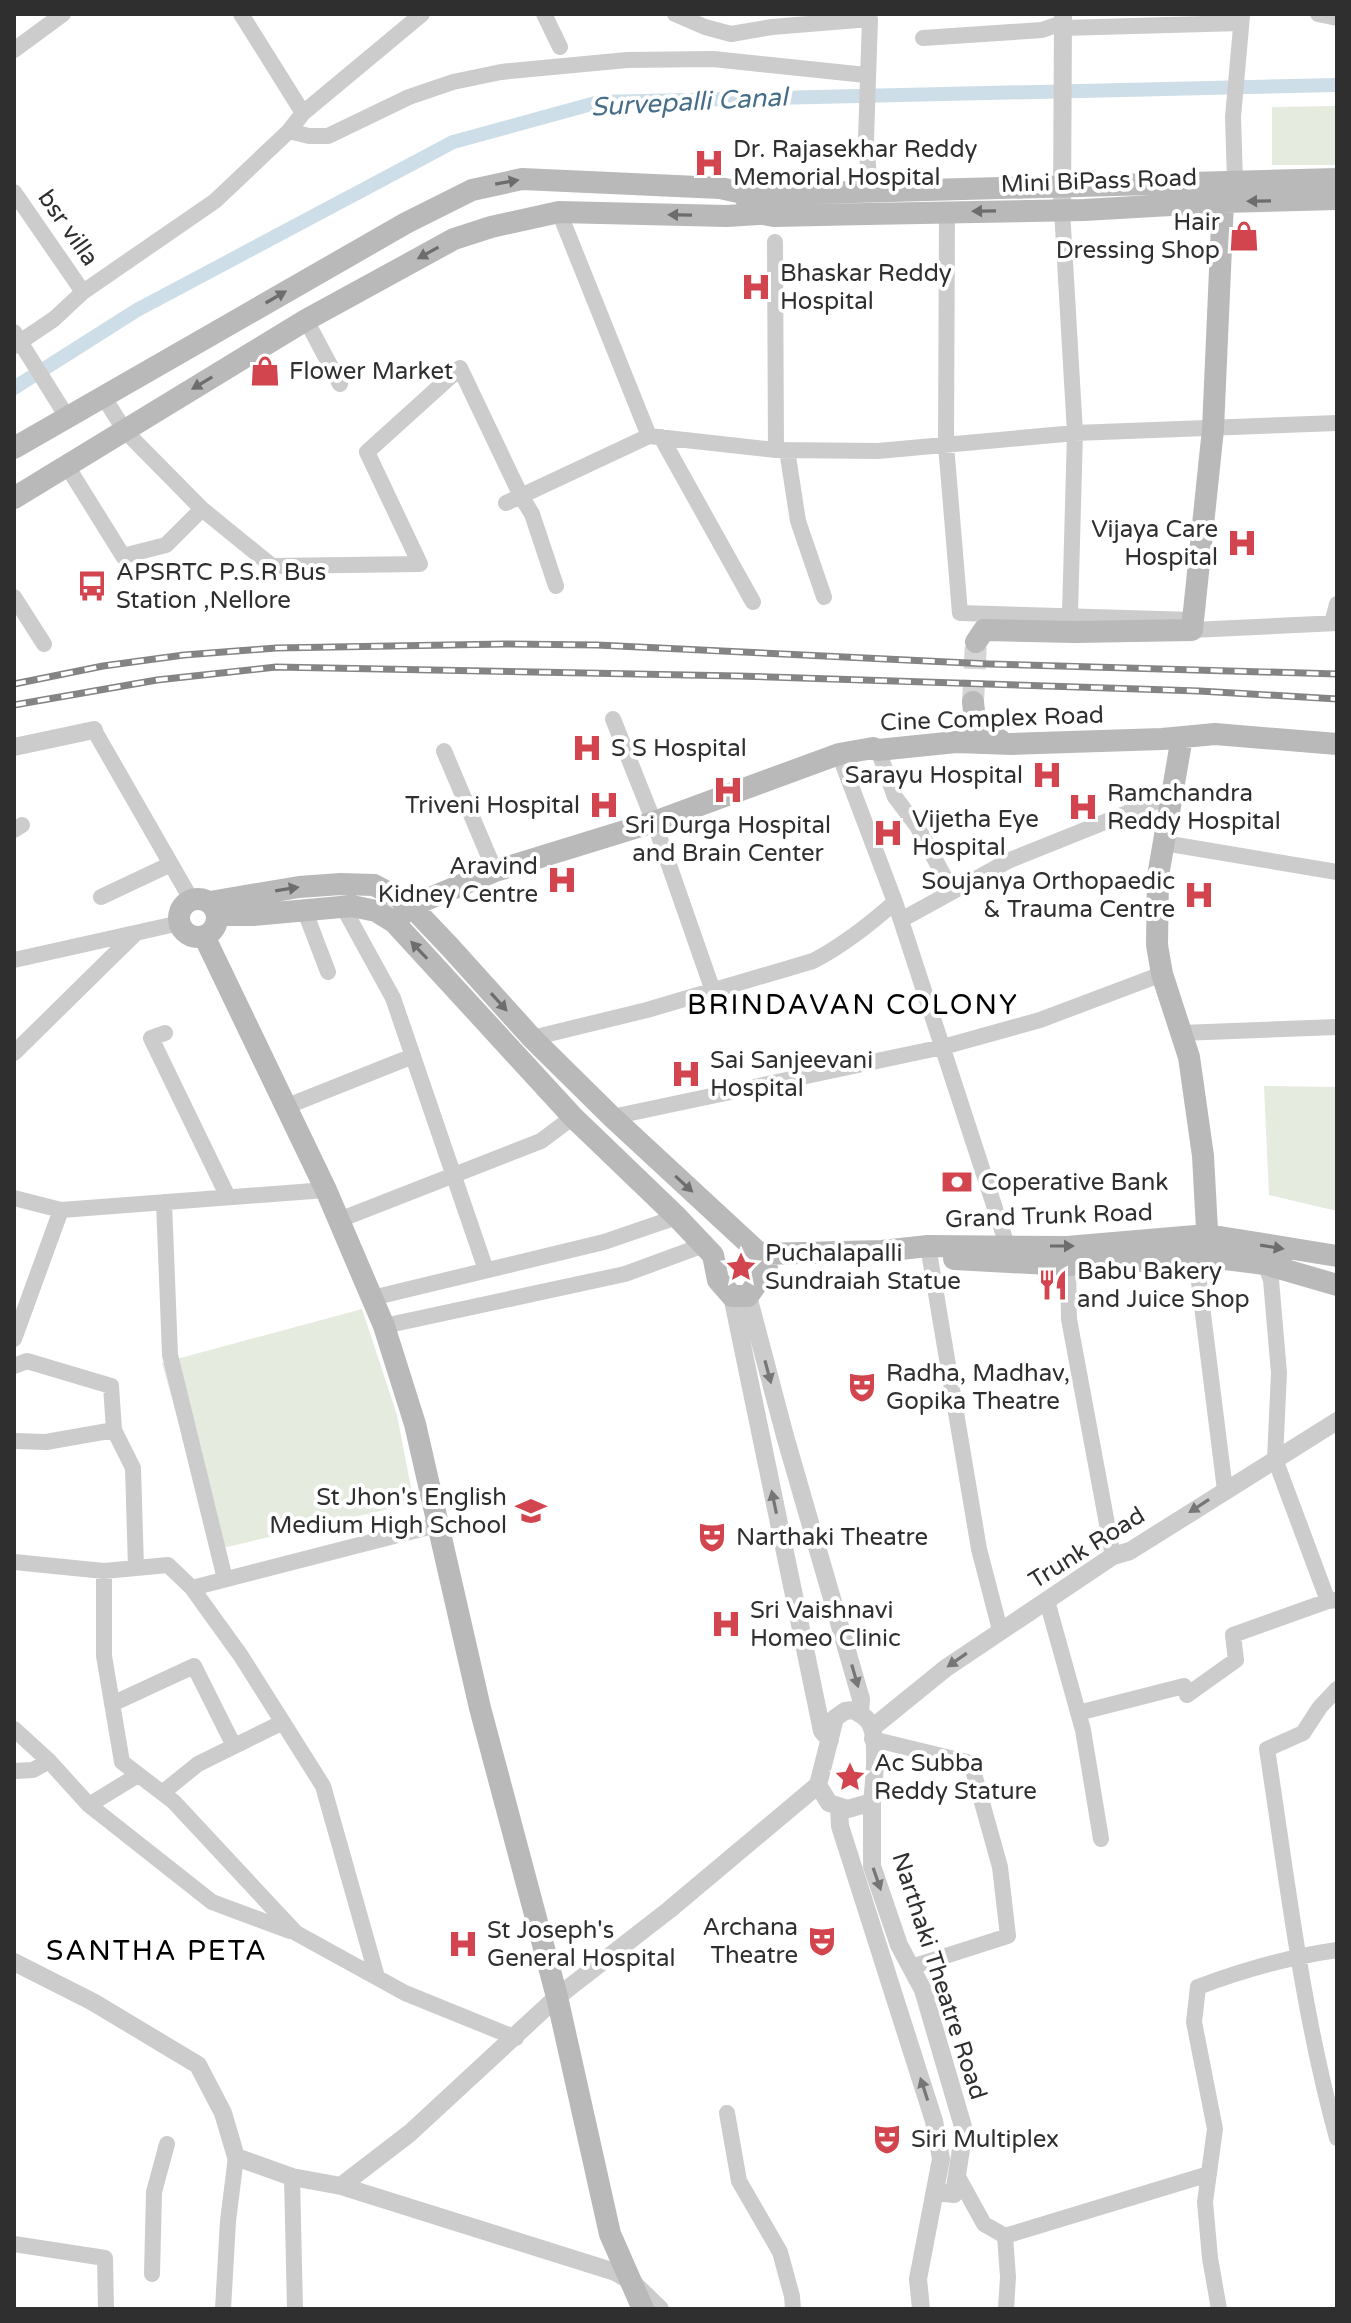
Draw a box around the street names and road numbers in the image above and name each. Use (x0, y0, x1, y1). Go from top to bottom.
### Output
street label: Mini BiPass Road (1000, 163, 1198, 199)
street label: bsr villa (31, 184, 105, 272)
street label: Cine Complex Road (879, 701, 1105, 737)
street label: Grand Trunk Road (945, 1198, 1153, 1234)
street label: Trunk Road (1024, 1501, 1150, 1595)
street label: Narthaki Theatre Road (885, 1849, 993, 2103)

